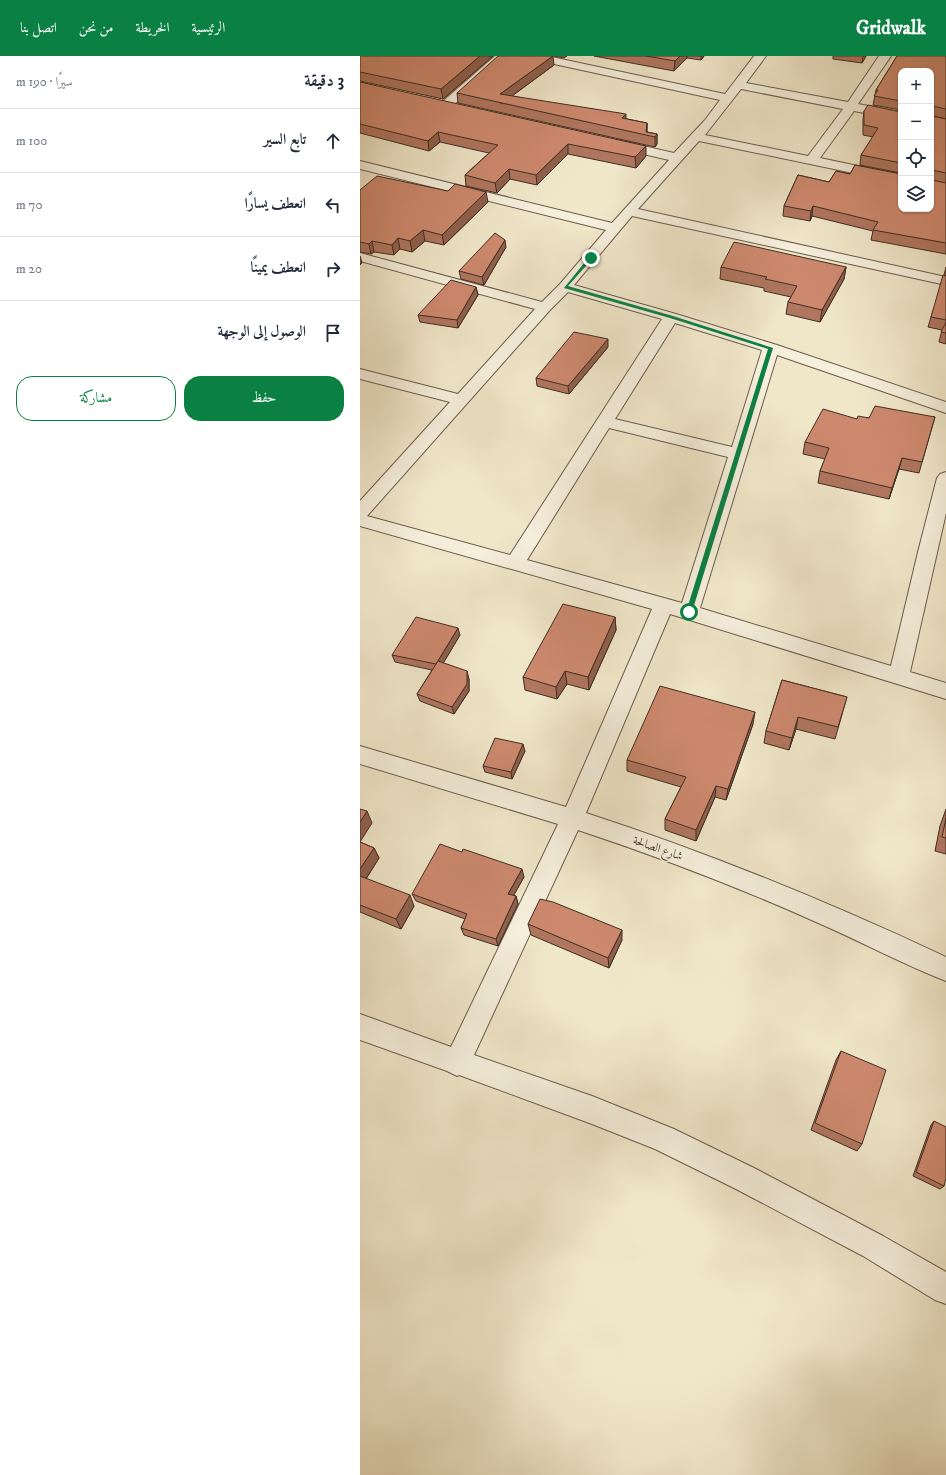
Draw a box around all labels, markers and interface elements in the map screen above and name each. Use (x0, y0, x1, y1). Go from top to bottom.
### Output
text: Gridwalk (856, 17, 926, 40)
text: اتصل بنا (20, 19, 57, 37)
text: من نحن (79, 19, 114, 37)
text: الخريطة (136, 19, 170, 37)
text: الرئيسية (192, 19, 225, 37)
map controls (898, 68, 934, 212)
button: + (898, 68, 934, 104)
text: 3 دقيقة (304, 70, 344, 92)
text: سيرًا · 190 m (16, 74, 73, 90)
button: − (898, 104, 934, 140)
text: تابع السير (264, 130, 306, 149)
icon: ahead (322, 130, 344, 152)
text: 100 m (16, 133, 47, 149)
button: locate (898, 140, 934, 176)
button: layers (898, 176, 934, 212)
text: انعطف يسارًا (245, 194, 306, 213)
icon: left (322, 194, 344, 216)
text: 70 m (16, 197, 42, 213)
route end (582, 249, 600, 267)
text: انعطف يمينًا (251, 258, 306, 277)
icon: right (322, 258, 344, 280)
text: 20 m (16, 261, 42, 277)
text: الوصول إلى الوجهة (217, 322, 306, 341)
icon: arrive (322, 322, 344, 344)
button: مشاركة (16, 376, 176, 421)
button: حفظ (184, 376, 344, 421)
route start (680, 603, 698, 621)
street label: شارع الصالحة (630, 833, 685, 867)

